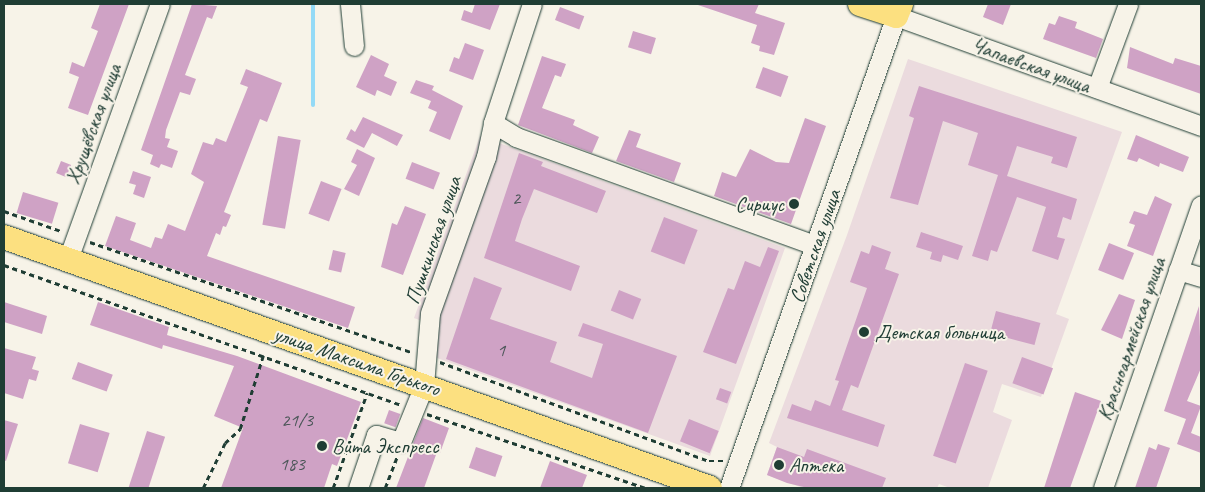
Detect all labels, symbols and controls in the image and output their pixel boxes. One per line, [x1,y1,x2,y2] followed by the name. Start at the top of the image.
[967,32,1095,98] street label: Чапаевская улица
[59,60,127,188] street label: Хрущёвская улица
[399,172,467,308] street label: Пушкинская улица
[783,185,847,307] street label: Советская улица
[512,188,520,210] house number: 2
[735,191,784,217] place label: Сириус
[788,198,800,210] marker: Сириус
[1091,254,1171,424] street label: Красноармейская улица
[875,319,1004,345] place label: Детская больница
[272,321,442,401] street label: улица Максима Горького
[857,325,871,339] marker: Детская больница
[497,340,505,362] house number: 1
[281,410,313,432] house number: 21/3
[332,433,438,459] place label: Вита Экспресс
[316,440,328,452] marker: Вита Экспресс
[789,452,843,478] place label: Аптека
[279,454,305,476] house number: 183
[773,459,785,471] marker: Аптека

